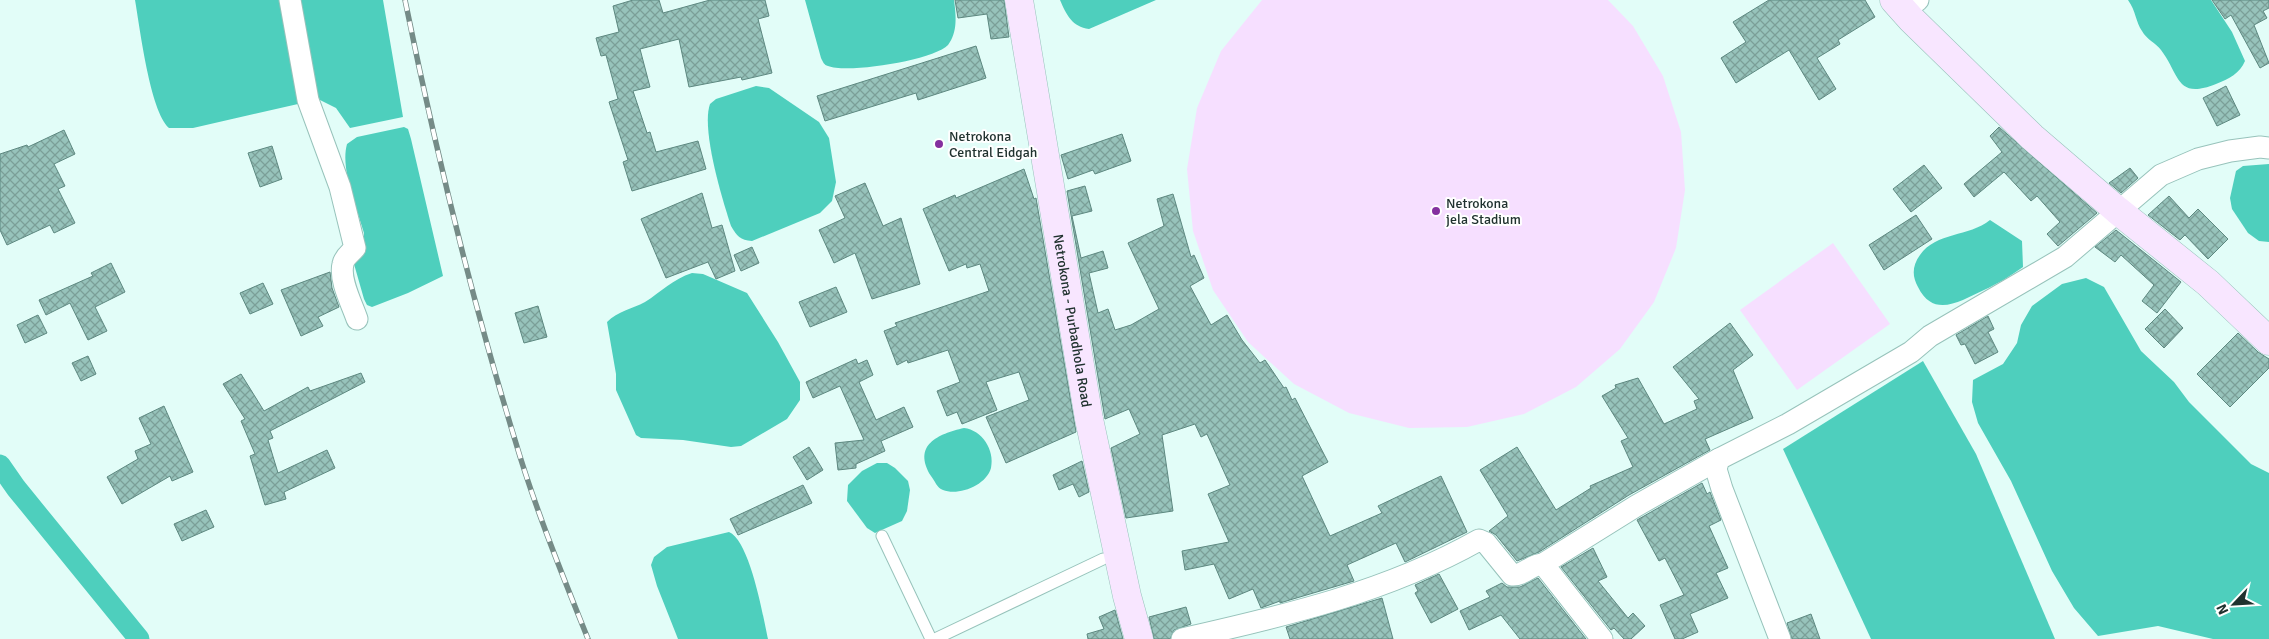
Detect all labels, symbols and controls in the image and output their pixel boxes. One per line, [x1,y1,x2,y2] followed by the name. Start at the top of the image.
[949,128,1037,161] place label: Netrokona Central Eidgah
[933,138,945,150] marker: Netrokona Central Eidgah
[1446,195,1521,228] place label: Netrokona jela Stadium
[1430,205,1442,217] marker: Netrokona jela Stadium
[1050,233,1095,408] street label: Netrokona - Purbadhola Road
[2209,579,2259,629] north arrow
[2213,601,2232,617] text: N

